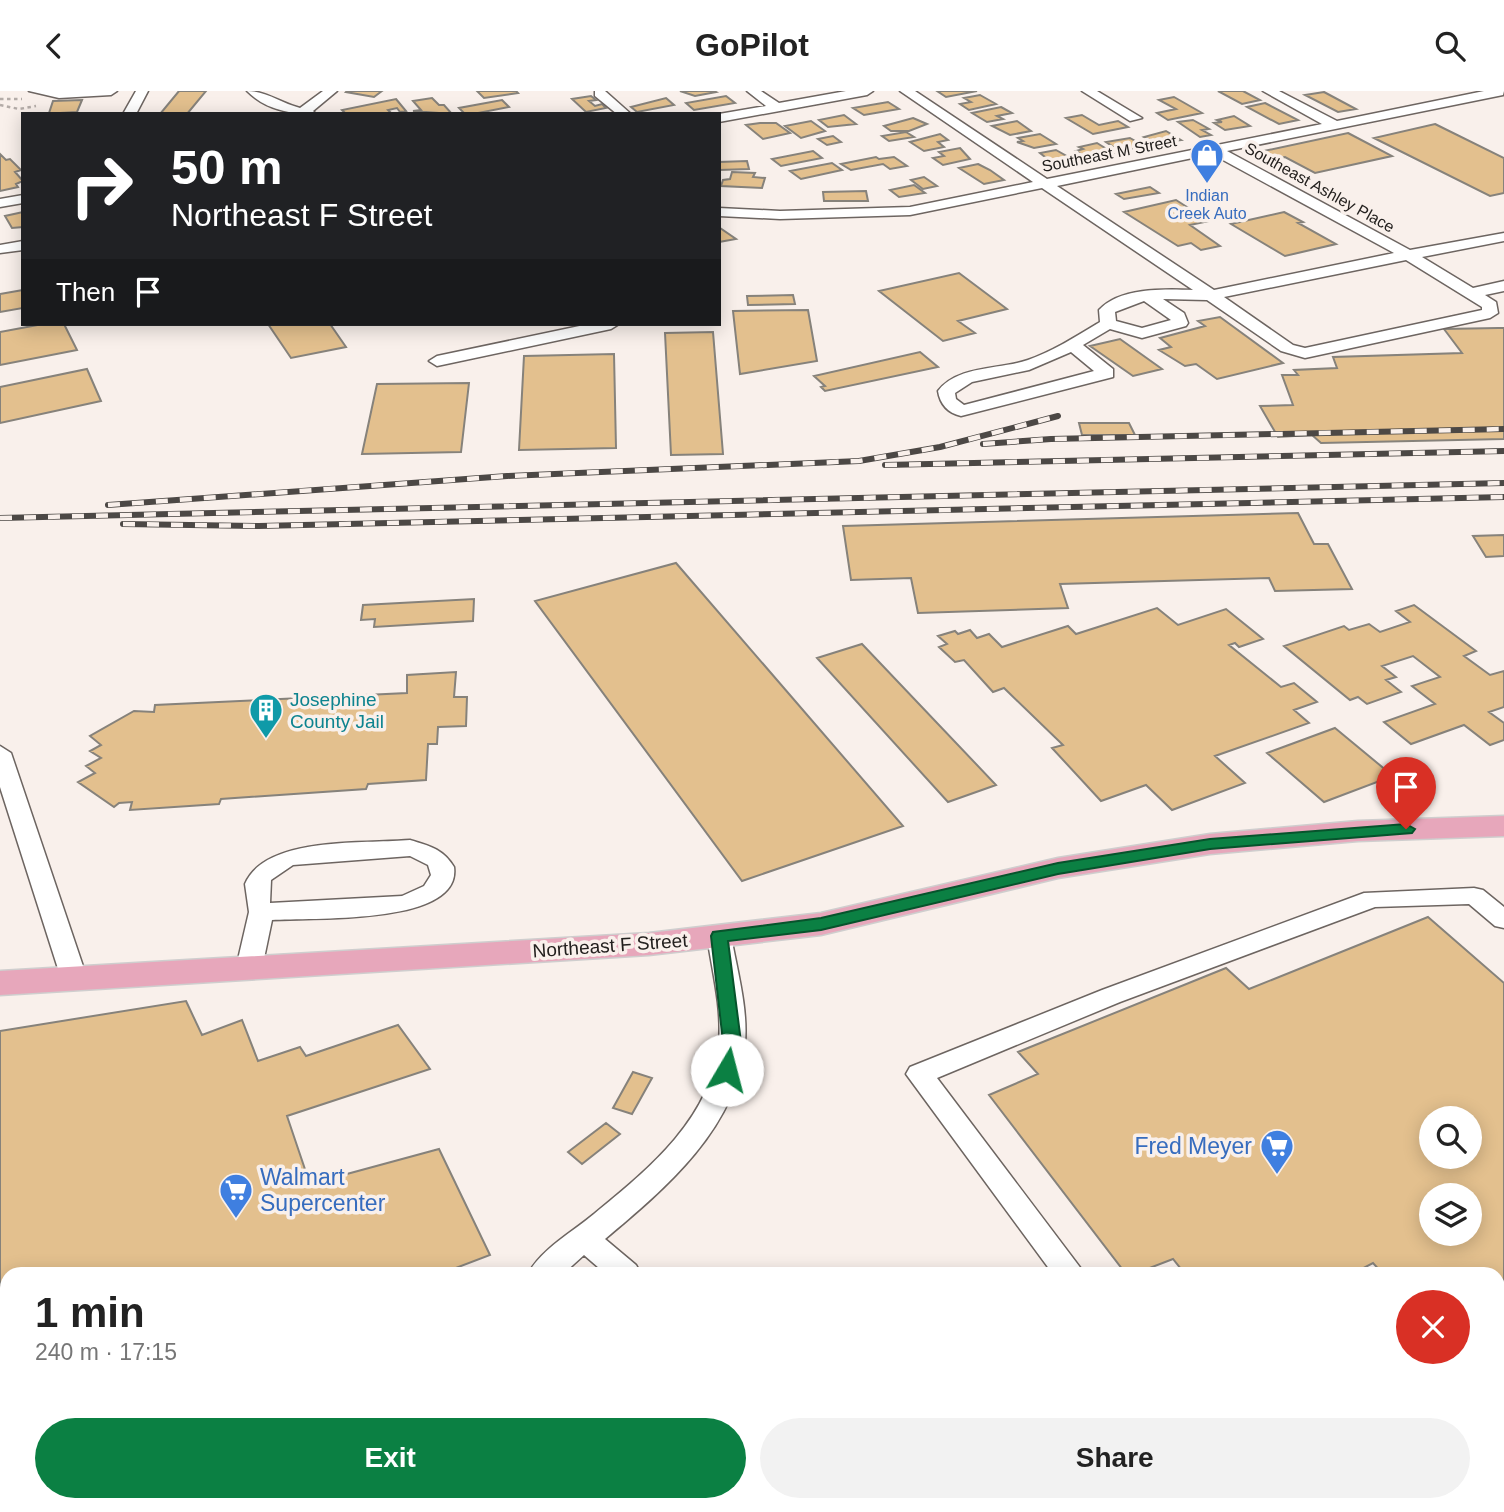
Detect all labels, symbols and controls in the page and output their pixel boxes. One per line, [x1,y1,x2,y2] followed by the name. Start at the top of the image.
[35,27,73,65] icon: back
[695,27,809,63] text: GoPilot
[1431,27,1469,65] icon: search
[1040,132,1178,175] street label: Southeast M Street
[1188,136,1226,185] shop icon: Indian Creek Auto
[1242,139,1397,236] street label: Southeast Ashley Place
[56,140,147,231] icon: right
[171,140,283,194] text: 50 m
[1167,187,1247,222] place label: Indian Creek Auto
[171,197,432,233] text: Northeast F Street
[129,273,167,311] icon: arrive
[56,277,115,307] text: Then
[290,689,384,732] place label: Josephine County Jail
[247,691,285,740] building icon: Josephine County Jail
[1376,757,1436,829] pin
[1387,768,1425,806] icon: arrive
[532,930,689,961] street label: Northeast F Street
[690,1033,764,1107] position arrow
[1419,1106,1482,1246] map controls
[1419,1106,1482,1169] button: search
[1258,1127,1296,1176] supermarket icon: Fred Meyer
[1134,1133,1252,1159] place label: Fred Meyer
[260,1164,386,1216] place label: Walmart Supercenter
[217,1171,255,1220] supermarket icon: Walmart Supercenter
[1419,1183,1482,1246] button: layers
[35,1289,145,1336] text: 1 min
[1396,1290,1470,1364] button: close
[35,1339,177,1365] text: 240 m · 17:15
[35,1418,746,1498] button: Exit
[760,1418,1470,1498] button: Share

